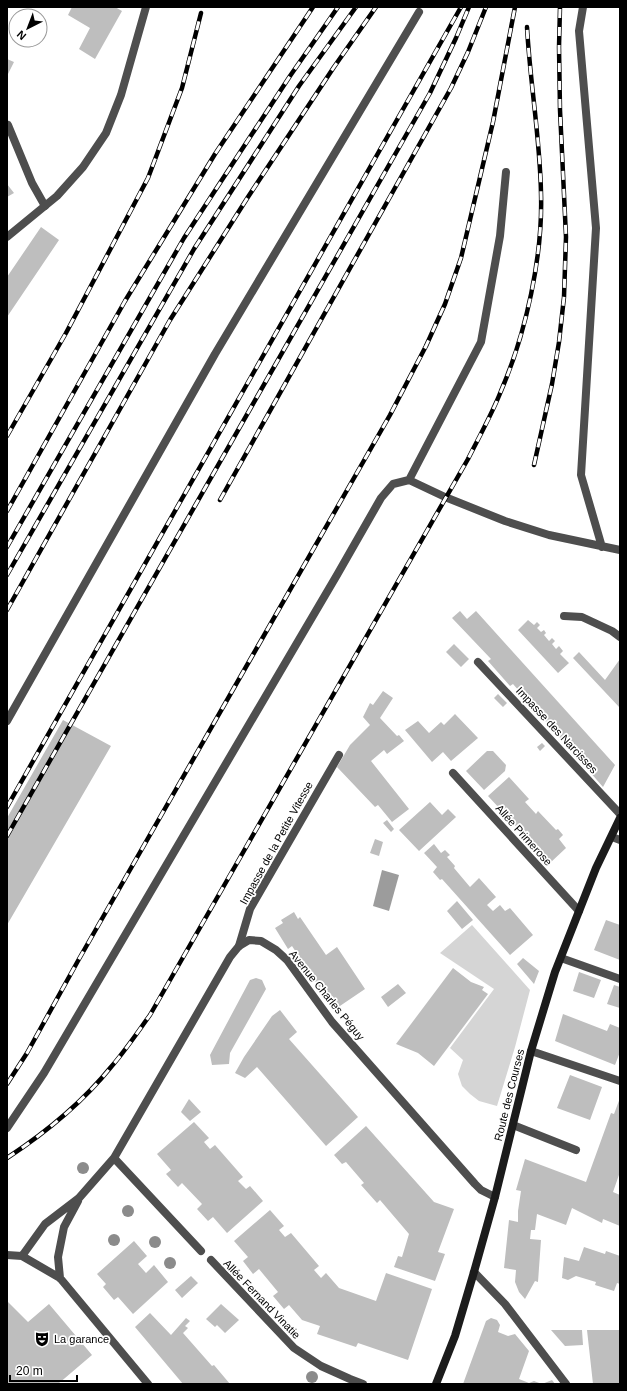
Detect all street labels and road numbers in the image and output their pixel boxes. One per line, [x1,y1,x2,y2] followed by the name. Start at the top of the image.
[514,684,600,776] street label: Impasse des Narcisses
[237,779,315,907] street label: Impasse de la Petite Vitesse
[494,802,554,868] street label: Allée Primerose
[287,948,367,1043] street label: Avenue Charles Péguy
[492,1047,526,1142] street label: Route des Courses
[221,1257,303,1341] street label: Allée Fernand Vinatie

